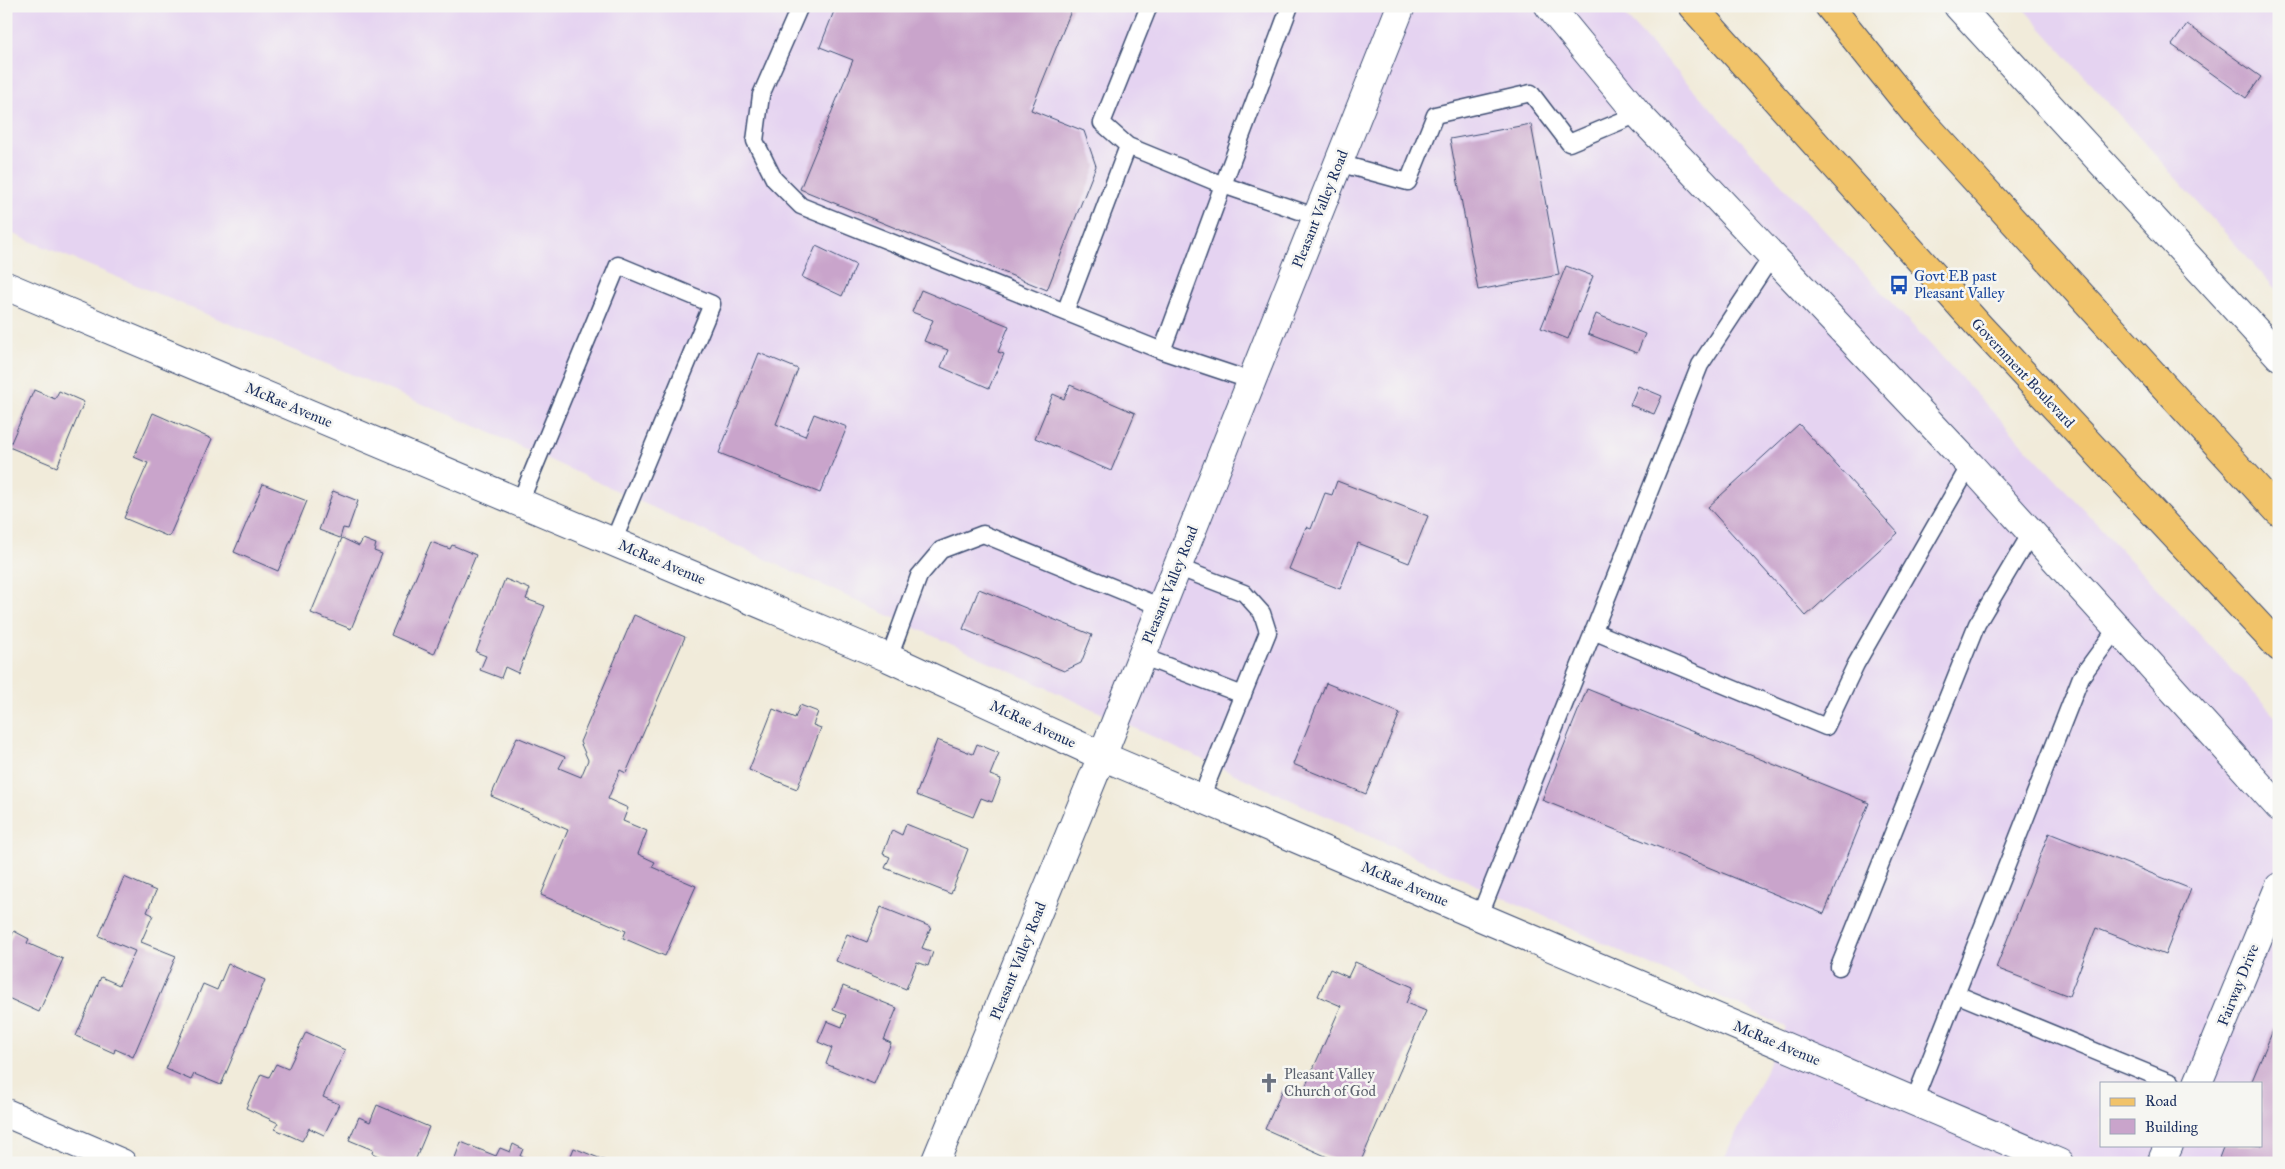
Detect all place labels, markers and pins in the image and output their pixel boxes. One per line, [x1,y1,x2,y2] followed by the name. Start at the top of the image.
[1914,267,2005,302] place label: Govt EB past Pleasant Valley
[1888,274,1910,296] bus stop icon: Govt EB past Pleasant Valley
[1284,1065,1376,1100] place label: Pleasant Valley Church of God
[1258,1072,1280,1094] church icon: Pleasant Valley Church of God

